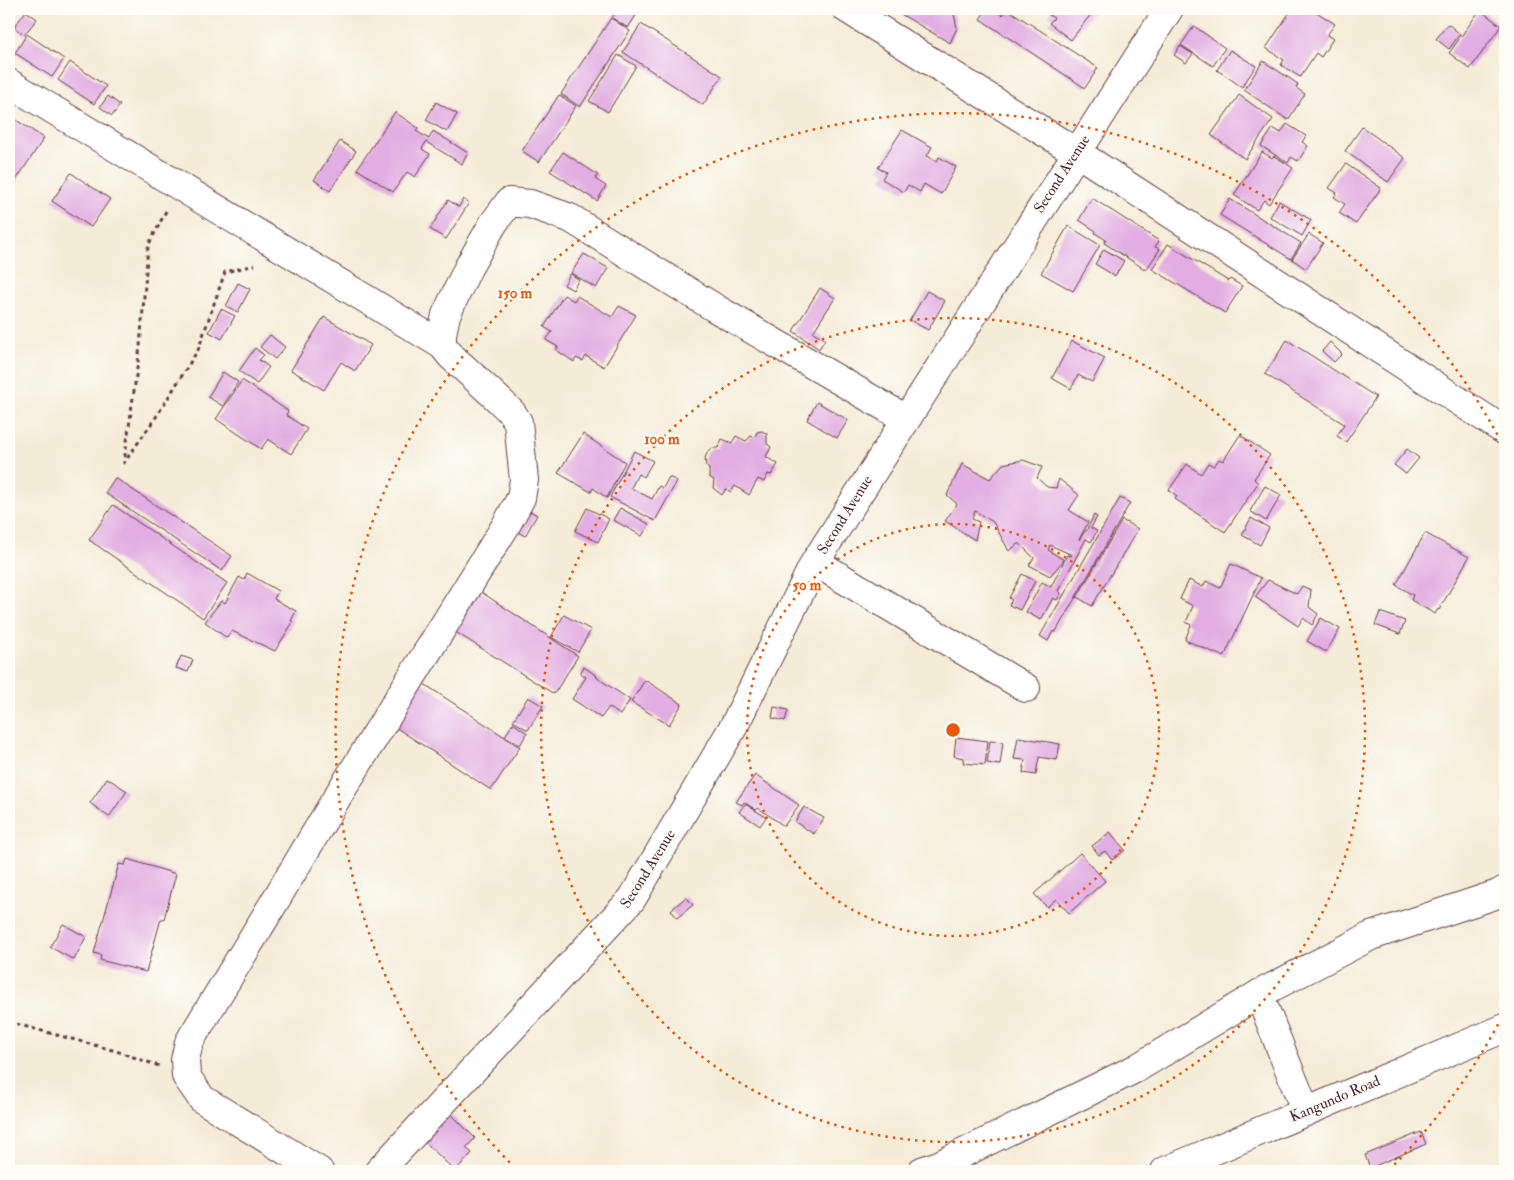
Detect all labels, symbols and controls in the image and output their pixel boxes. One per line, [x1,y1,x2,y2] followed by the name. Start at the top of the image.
[1030,131,1094,217] street label: Second Avenue
[498,284,532,303] text: 150 m
[644,430,680,449] text: 100 m
[813,472,877,558] street label: Second Avenue
[793,576,822,595] text: 50 m
[944,721,962,739] centre of rings
[616,826,680,912] street label: Second Avenue
[1287,1071,1384,1127] street label: Kangundo Road

